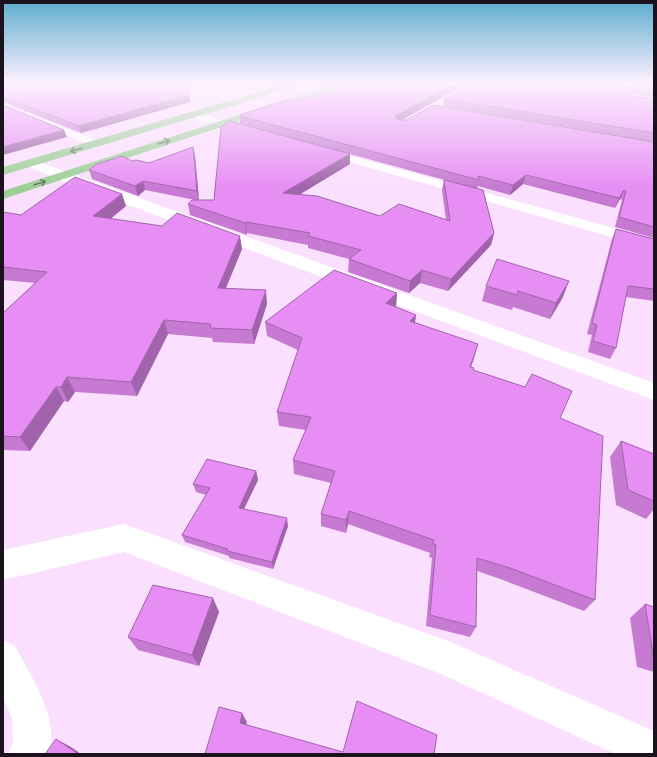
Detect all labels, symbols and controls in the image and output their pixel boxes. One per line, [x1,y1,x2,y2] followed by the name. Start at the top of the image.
[157,138,170,145] one-way arrow
[70,147,83,154] one-way arrow
[33,179,46,186] one-way arrow

